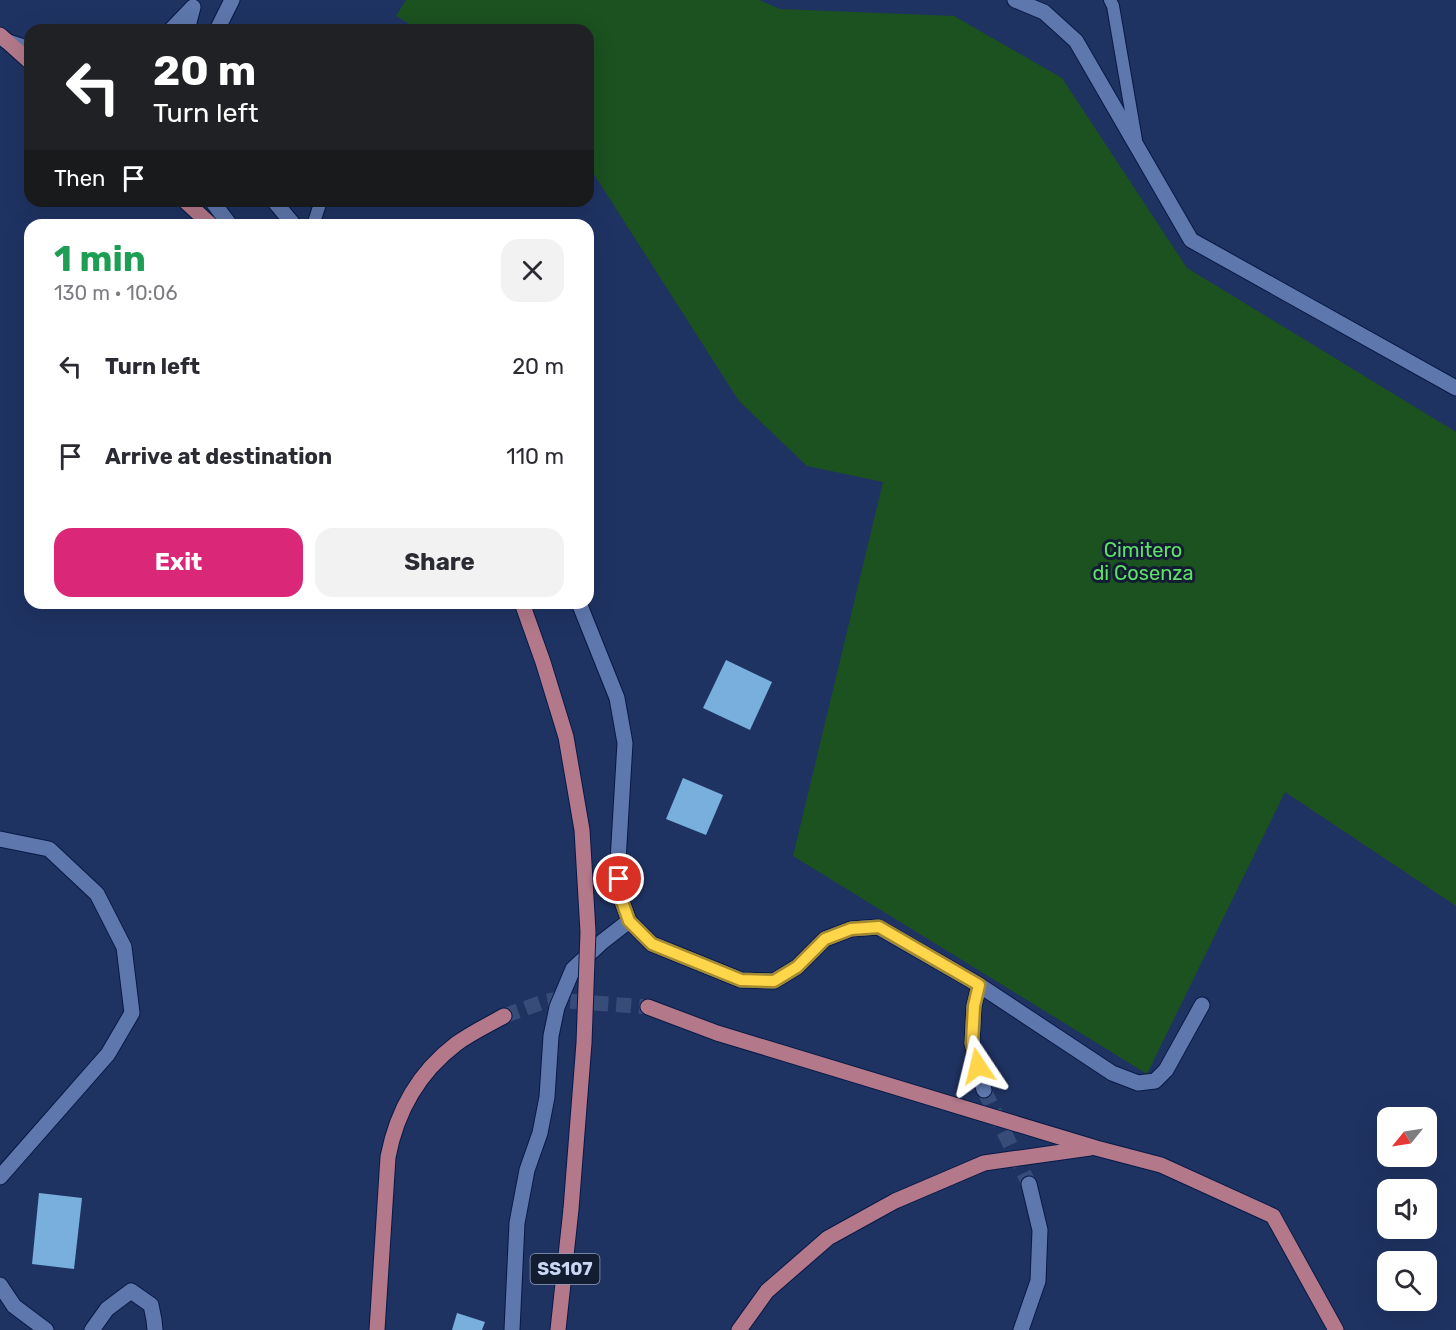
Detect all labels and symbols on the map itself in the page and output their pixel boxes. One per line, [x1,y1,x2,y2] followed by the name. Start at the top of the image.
[1092,538,1194,585] park label: Cimitero di Cosenza
[593,853,644,904] pin
[946,1034,1010,1098] position arrow
[1377,1107,1437,1167] north arrow
[530,1254,600,1284] road number: SS107

